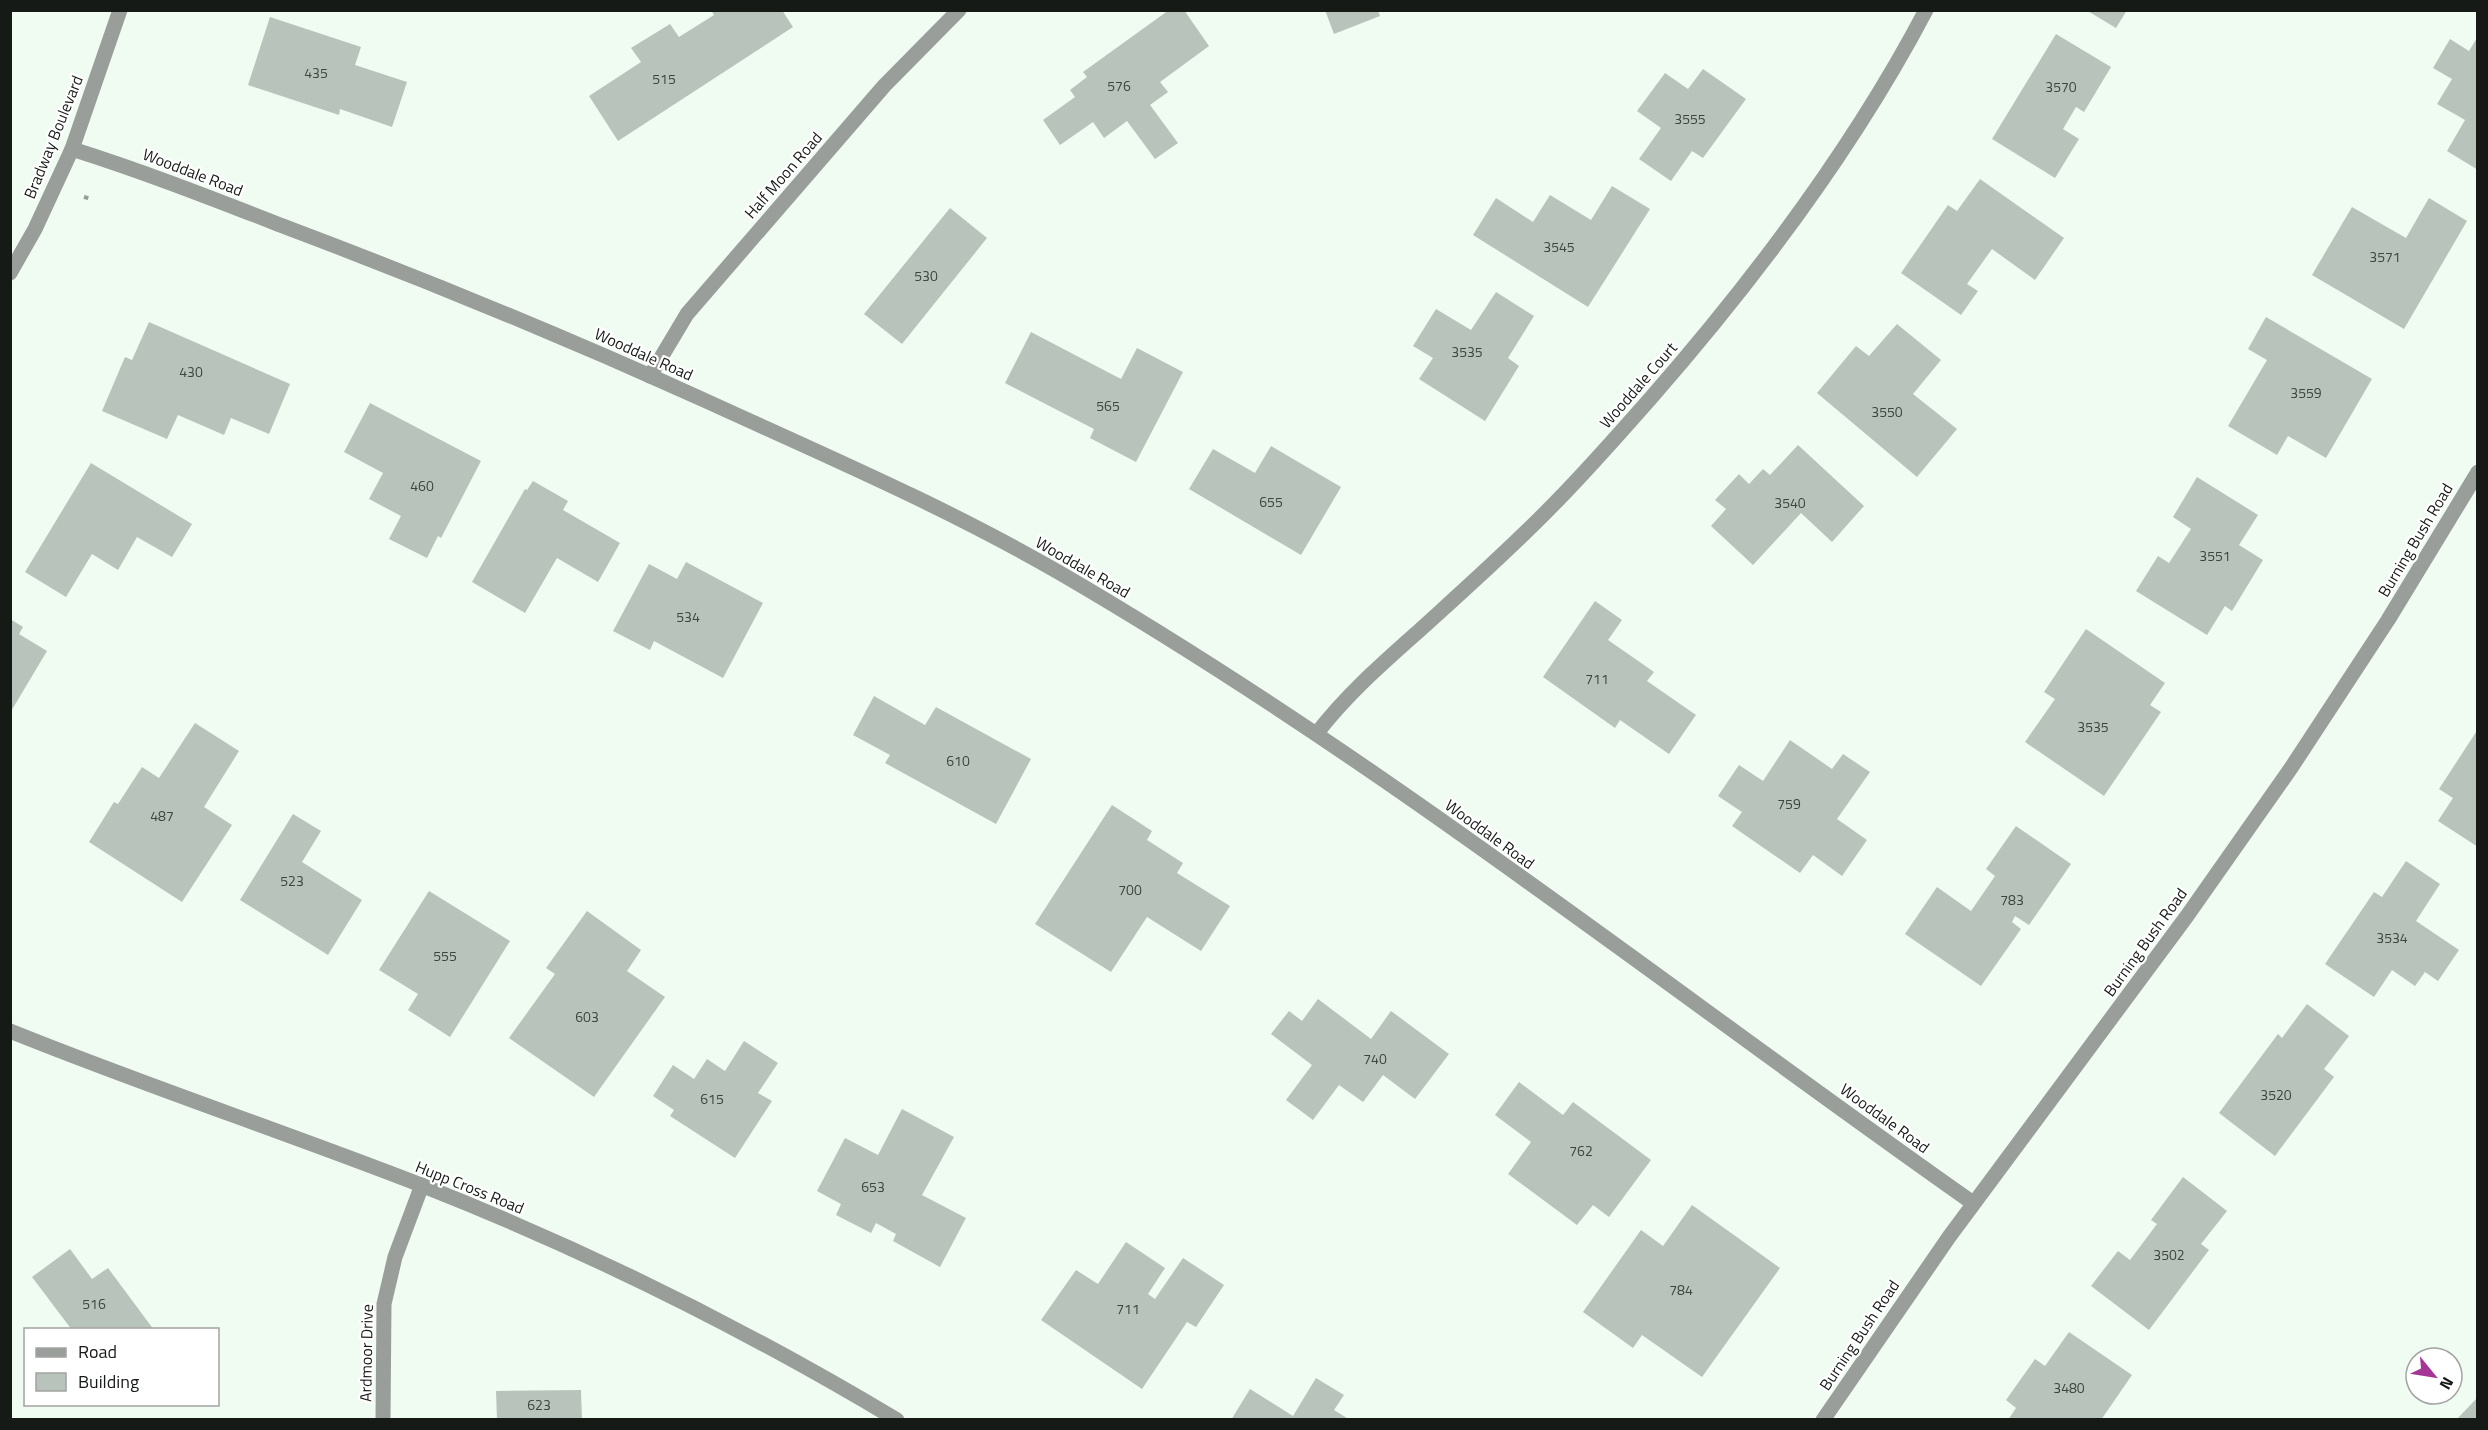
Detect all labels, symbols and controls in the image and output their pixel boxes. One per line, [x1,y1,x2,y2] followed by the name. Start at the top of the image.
[304,62,328,83] house number: 435
[652,68,676,89] house number: 515
[17,72,89,202] street label: Bradway Boulevard
[1107,75,1131,96] house number: 576
[2045,76,2077,97] house number: 3570
[1674,108,1706,129] house number: 3555
[738,126,828,224] street label: Half Moon Road
[139,142,247,202] street label: Wooddale Road
[1543,236,1575,257] house number: 3545
[2369,246,2401,267] house number: 3571
[914,265,938,286] house number: 530
[591,322,697,386] street label: Wooddale Road
[1594,336,1683,433] street label: Wooddale Court
[1451,341,1483,362] house number: 3535
[179,361,203,382] house number: 430
[2290,382,2322,403] house number: 3559
[1096,395,1120,416] house number: 565
[1871,401,1903,422] house number: 3550
[410,475,434,496] house number: 460
[2372,479,2458,601] street label: Burning Bush Road
[1259,491,1283,512] house number: 655
[1774,492,1806,513] house number: 3540
[1031,530,1135,604] street label: Wooddale Road
[2199,545,2231,566] house number: 3551
[676,606,700,627] house number: 534
[1585,668,1609,689] house number: 711
[2077,716,2109,737] house number: 3535
[946,750,970,771] house number: 610
[1440,793,1540,875] street label: Wooddale Road
[1777,793,1801,814] house number: 759
[150,805,174,826] house number: 487
[280,870,304,891] house number: 523
[1118,879,1142,900] house number: 700
[2097,883,2193,1001] street label: Burning Bush Road
[2000,889,2024,910] house number: 783
[2376,927,2408,948] house number: 3534
[433,945,457,966] house number: 555
[575,1006,599,1027] house number: 603
[1363,1048,1387,1069] house number: 740
[1835,1077,1935,1159] street label: Wooddale Road
[2260,1084,2292,1105] house number: 3520
[700,1088,724,1109] house number: 615
[1569,1140,1593,1161] house number: 762
[412,1154,528,1220] street label: Hupp Cross Road
[861,1176,885,1197] house number: 653
[2153,1244,2185,1265] house number: 3502
[1813,1275,1905,1395] street label: Burning Bush Road
[1669,1279,1693,1300] house number: 784
[82,1293,106,1314] house number: 516
[1116,1298,1140,1319] house number: 711
[353,1304,379,1402] street label: Ardmoor Drive
[24,1328,219,1406] legend
[78,1338,117,1365] text: Road
[2404,1346,2464,1406] north arrow
[78,1368,139,1395] text: Building
[2434,1373,2460,1394] text: N
[2053,1377,2085,1398] house number: 3480
[527,1394,551,1415] house number: 623

